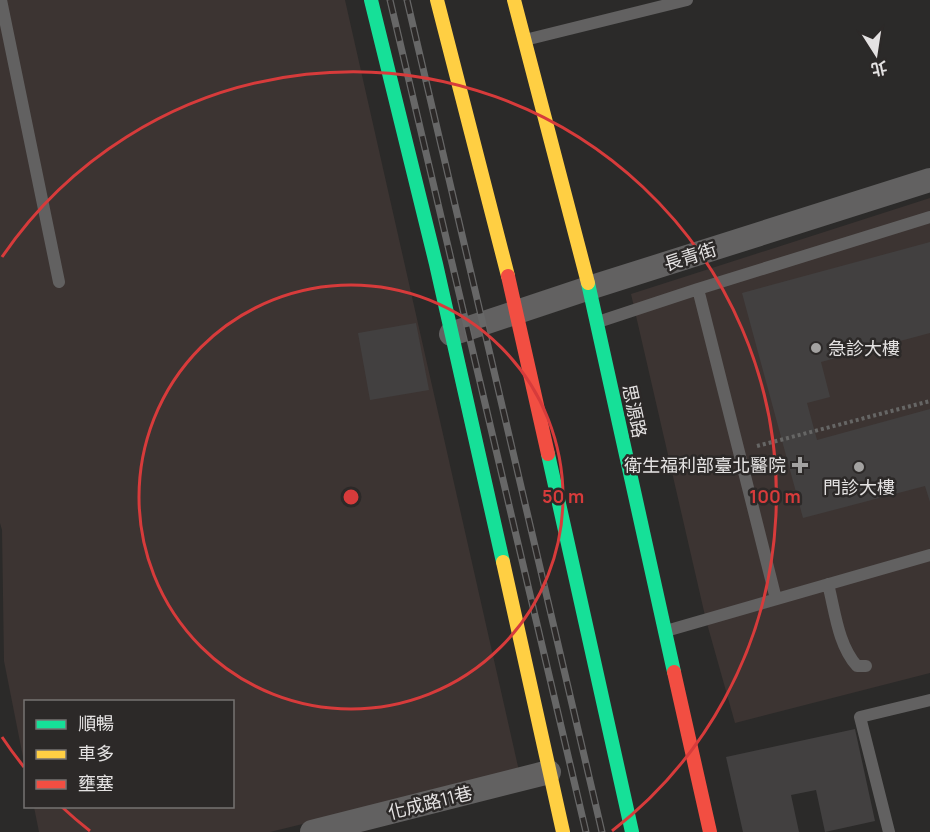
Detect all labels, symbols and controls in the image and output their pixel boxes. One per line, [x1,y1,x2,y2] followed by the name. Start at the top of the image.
[846,24,906,84] north arrow
[869,56,889,81] text: 北
[661,236,719,276] street label: 長青街
[828,336,900,360] place label: 急診大樓
[809,341,823,355] marker: 急診大樓
[618,382,652,440] street label: 思源路
[624,453,786,477] place label: 衛生福利部臺北醫院
[791,456,809,474] marker: 衛生福利部臺北醫院
[852,460,866,474] marker: 門診大樓
[823,475,895,499] place label: 門診大樓
[542,484,584,508] text: 50 m
[749,484,801,508] text: 100 m
[341,487,361,507] centre of rings
[24,700,234,808] legend
[78,711,114,735] text: 順暢
[78,741,114,765] text: 車多
[78,771,114,795] text: 壅塞
[385,780,475,824] street label: 化成路11巷

